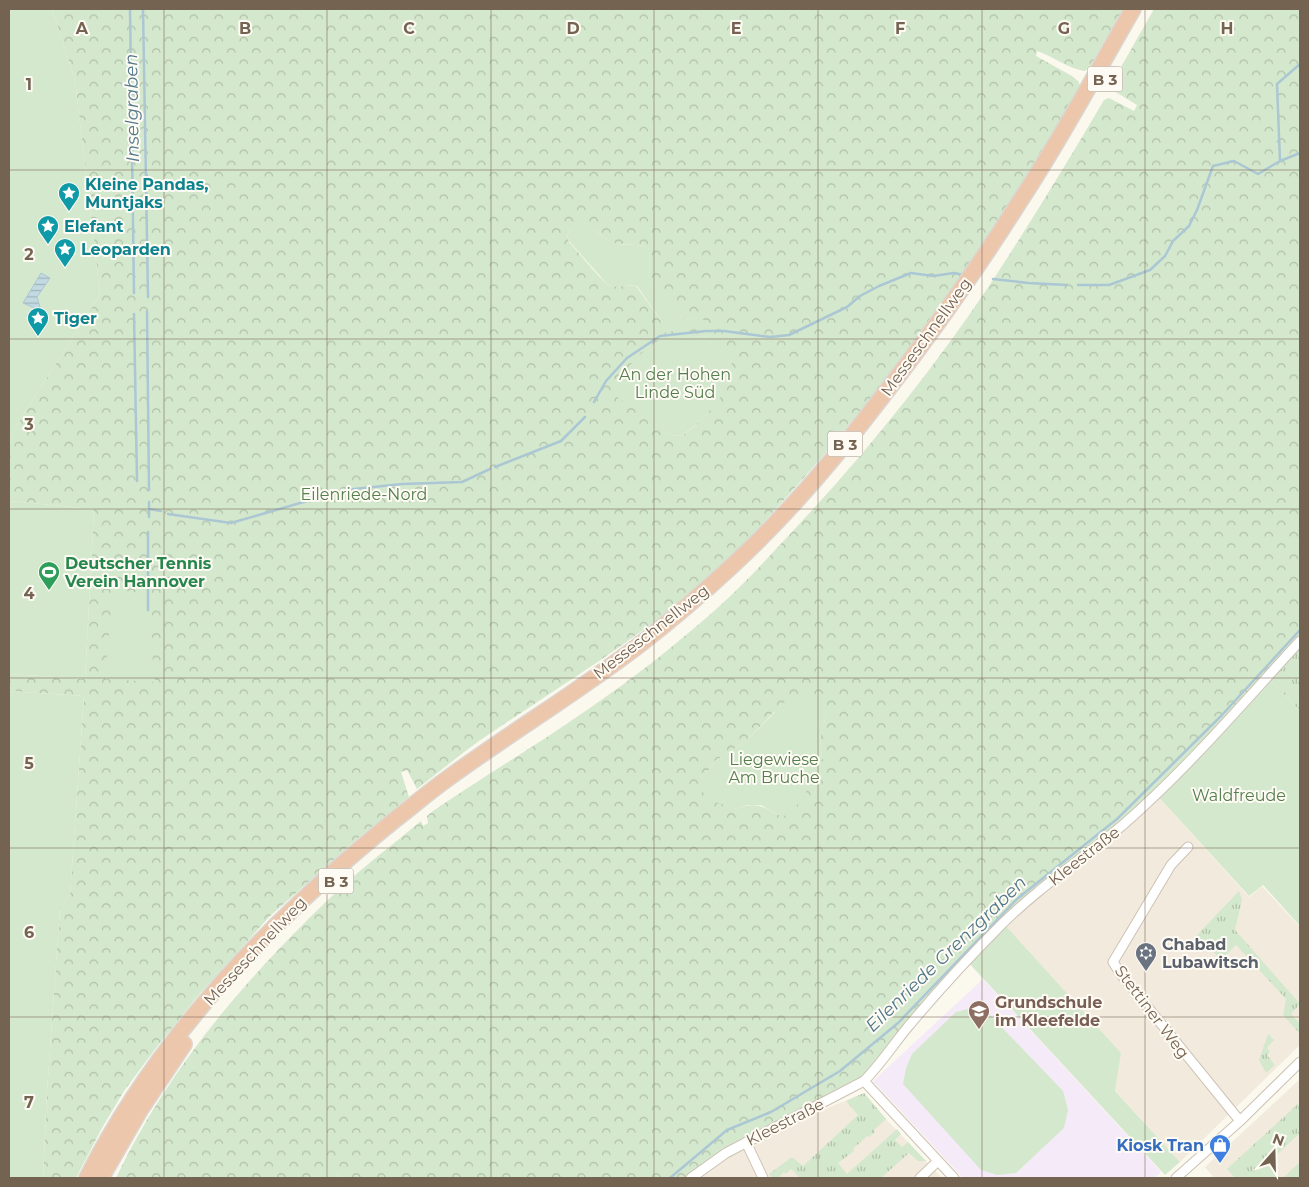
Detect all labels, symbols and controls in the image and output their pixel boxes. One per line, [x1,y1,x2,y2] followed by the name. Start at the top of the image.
[75,19,89,38] text: A
[239,19,251,38] text: B
[403,19,415,38] text: C
[566,19,580,38] text: D
[731,19,741,38] text: E
[895,19,905,38] text: F
[1058,19,1070,38] text: G
[1221,19,1233,38] text: H
[120,53,144,163] water label: Inselgraben
[1088,66,1122,92] road number: B 3
[26,75,32,94] text: 1
[85,175,208,212] place label: Kleine Pandas, Muntjaks
[57,181,81,212] place icon: Kleine Pandas, Muntjaks
[36,214,60,245] place icon: Elefant
[64,217,124,236] place label: Elefant
[53,237,77,268] place icon: Leoparden
[81,240,171,259] place label: Leoparden
[24,245,34,264] text: 2
[877,274,975,400] street label: Messeschnellweg
[26,306,50,337] place icon: Tiger
[54,309,97,328] place label: Tiger
[619,365,731,402] park label: An der Hohen Linde Süd
[23,415,34,434] text: 3
[828,432,862,456] road number: B 3
[301,485,427,504] park label: Eilenriede-Nord
[64,554,212,591] place label: Deutscher Tennis Verein Hannover
[37,560,61,591] sports icon: Deutscher Tennis Verein Hannover
[589,581,713,683] street label: Messeschnellweg
[23,584,35,603] text: 4
[728,750,820,787] park label: Liegewiese Am Bruche
[24,754,34,773] text: 5
[1192,786,1286,805] park label: Waldfreude
[1045,822,1123,890] street label: Kleestraße
[318,868,354,894] road number: B 3
[861,871,1031,1037] water label: Eilenriede Grenzgraben
[200,893,310,1009] street label: Messeschnellweg
[24,923,34,942] text: 6
[1162,935,1259,972] place label: Chabad Lubawitsch
[1134,941,1158,972] synagogue icon: Chabad Lubawitsch
[1111,962,1193,1062] street label: Stettiner Weg
[995,993,1102,1030] place label: Grundschule im Kleefelde
[967,999,991,1030] school or university icon: Grundschule im Kleefelde
[24,1093,34,1112] text: 7
[743,1094,827,1150] street label: Kleestraße
[1249,1127,1299,1177] north arrow
[1270,1129,1287,1150] text: N
[1208,1133,1232,1164] shop icon: Kiosk Tran
[1116,1136,1204,1155] place label: Kiosk Tran

